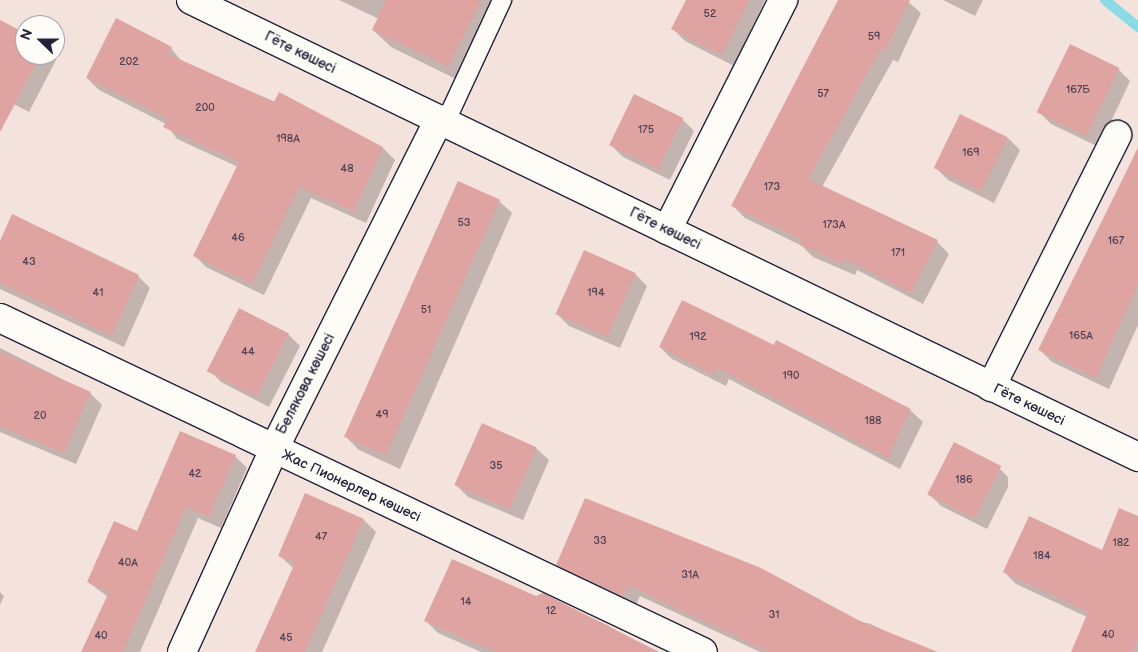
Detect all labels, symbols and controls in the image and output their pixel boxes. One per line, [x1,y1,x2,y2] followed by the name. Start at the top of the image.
[704,7,716,21] house number: 52
[15,15,65,65] north arrow
[17,27,36,43] text: N
[262,28,338,78] street label: Гёте көшесі
[868,30,880,44] house number: 59
[119,55,139,69] house number: 202
[1066,83,1090,97] house number: 167Б
[817,87,829,101] house number: 57
[195,101,215,115] house number: 200
[638,123,654,137] house number: 175
[276,132,300,146] house number: 198А
[962,146,980,160] house number: 169
[340,162,354,176] house number: 48
[764,180,780,194] house number: 173
[627,204,703,254] street label: Гёте көшесі
[457,216,471,230] house number: 53
[822,218,846,232] house number: 173А
[231,231,245,245] house number: 46
[1108,234,1124,248] house number: 167
[891,246,905,260] house number: 171
[22,255,36,269] house number: 43
[93,286,103,300] house number: 41
[587,286,605,300] house number: 194
[421,303,431,317] house number: 51
[1069,329,1093,343] house number: 165А
[689,330,707,344] house number: 192
[273,331,339,437] street label: Белякова көшесі
[241,345,255,359] house number: 44
[782,369,800,383] house number: 190
[991,380,1067,430] street label: Гёте көшесі
[375,408,389,422] house number: 49
[34,409,46,423] house number: 20
[864,414,882,428] house number: 188
[279,446,423,526] street label: Жас Пионерлер көшесі
[489,459,503,473] house number: 35
[188,467,202,481] house number: 42
[955,473,973,487] house number: 186
[315,530,327,544] house number: 47
[593,534,607,548] house number: 33
[1112,536,1130,550] house number: 182
[1033,549,1051,563] house number: 184
[118,556,138,570] house number: 40А
[681,568,699,582] house number: 31А
[461,595,471,609] house number: 14
[546,604,556,618] house number: 12
[768,608,780,622] house number: 31
[1101,628,1115,642] house number: 40
[94,629,108,643] house number: 40
[279,631,293,645] house number: 45

